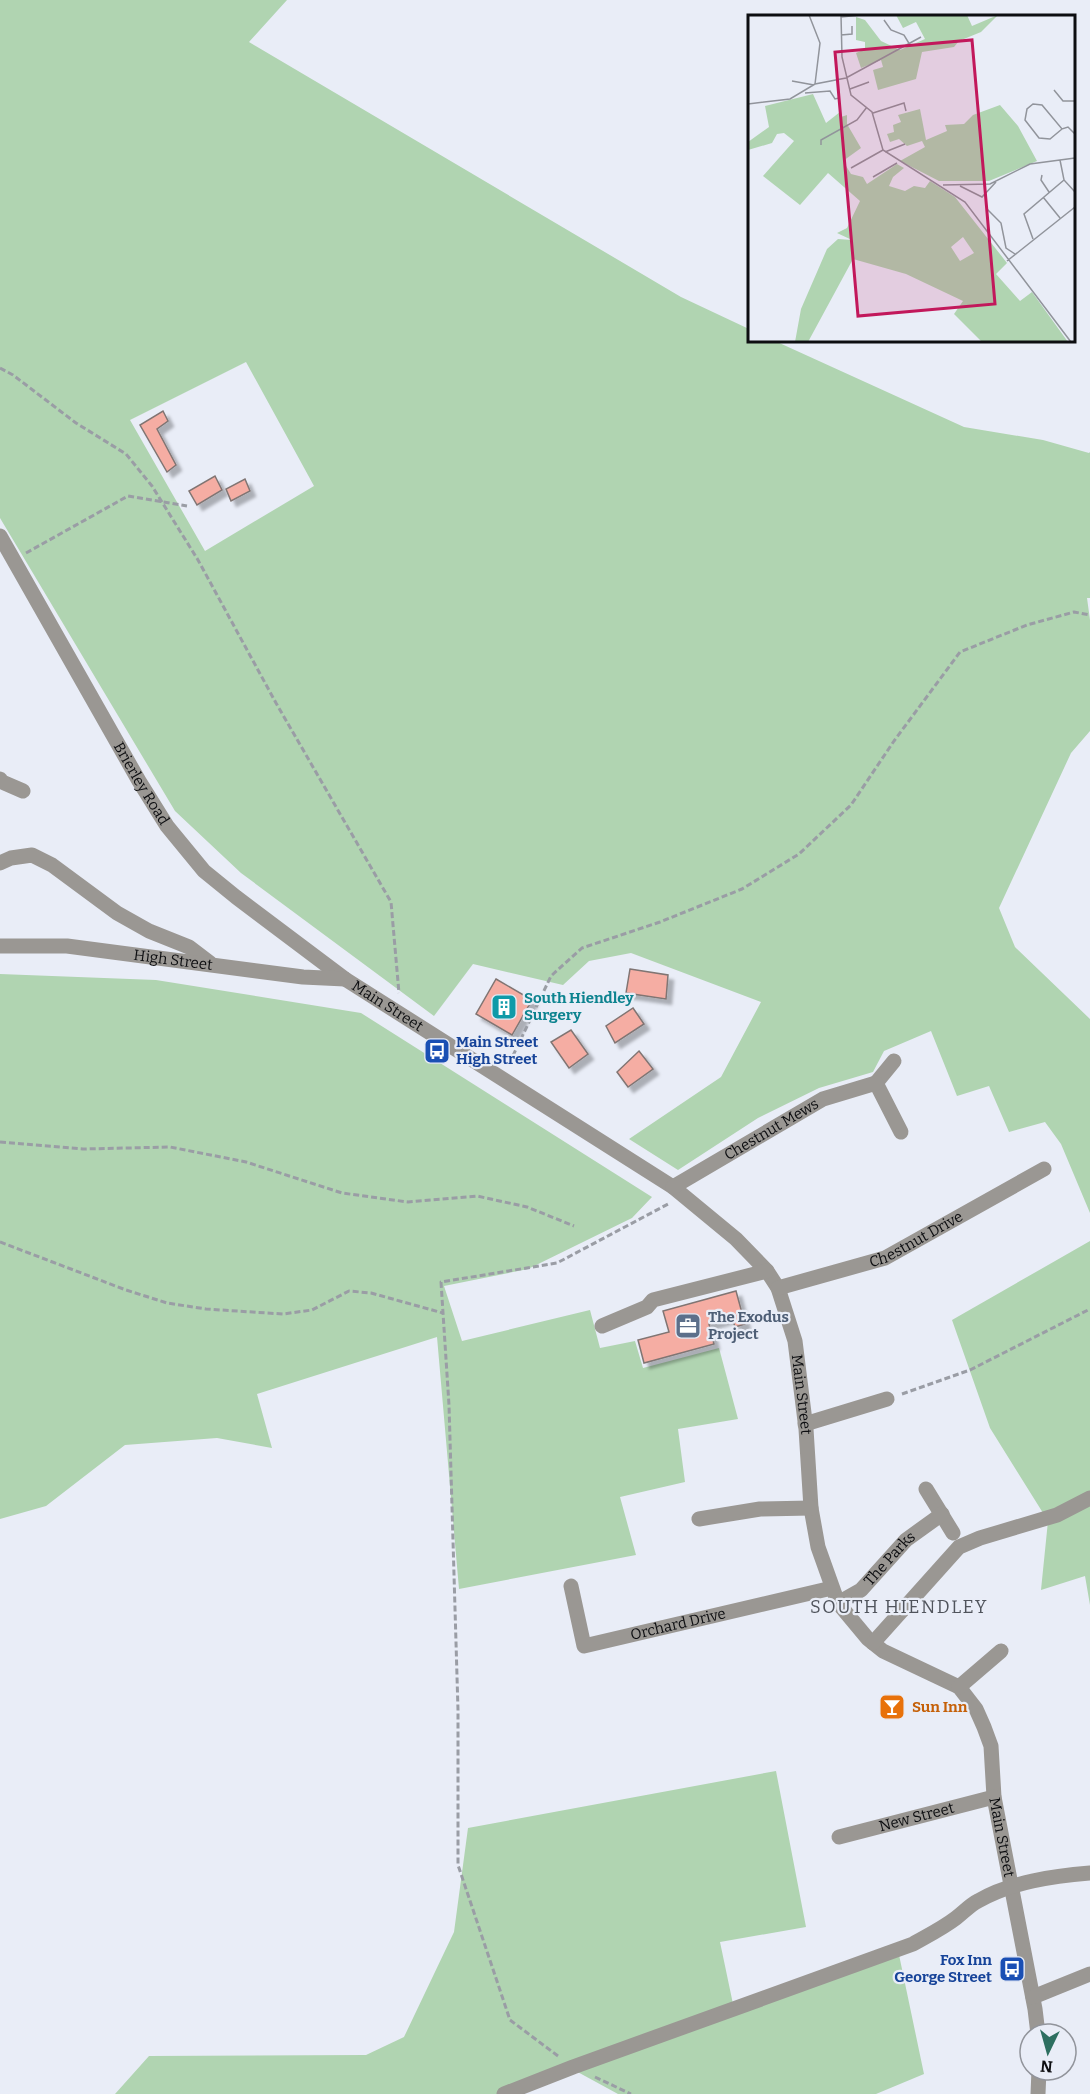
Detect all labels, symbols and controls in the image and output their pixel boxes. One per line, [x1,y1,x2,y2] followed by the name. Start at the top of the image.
[748,15,1075,342] inset map
[110,739,173,828] street label: Brierley Road
[133,946,214,974] street label: High Street
[349,977,427,1036] street label: Main Street
[524,989,634,1024] place label: South Hiendley Surgery
[489,992,519,1022] building icon: South Hiendley Surgery
[456,1033,539,1068] place label: Main Street High Street
[422,1036,452,1066] bus stop icon: Main Street High Street
[721,1095,822,1164] street label: Chestnut Mews
[867,1207,966,1271] street label: Chestnut Drive
[708,1308,789,1343] place label: The Exodus Project
[673,1311,703,1341] office icon: The Exodus Project
[788,1353,815,1436] street label: Main Street
[860,1527,919,1589] street label: The Parks
[810,1596,988,1618] district label: SOUTH HIENDLEY
[629,1604,728,1644] street label: Orchard Drive
[877,1692,907,1722] bar icon: Sun Inn
[912,1698,968,1716] place label: Sun Inn
[985,1796,1018,1879] street label: Main Street
[877,1799,957,1835] street label: New Street
[894,1951,992,1986] place label: Fox Inn George Street
[997,1954,1027,1984] bus stop icon: Fox Inn George Street
[1018,2022,1078,2082] north arrow
[1040,2056,1054,2076] text: N

